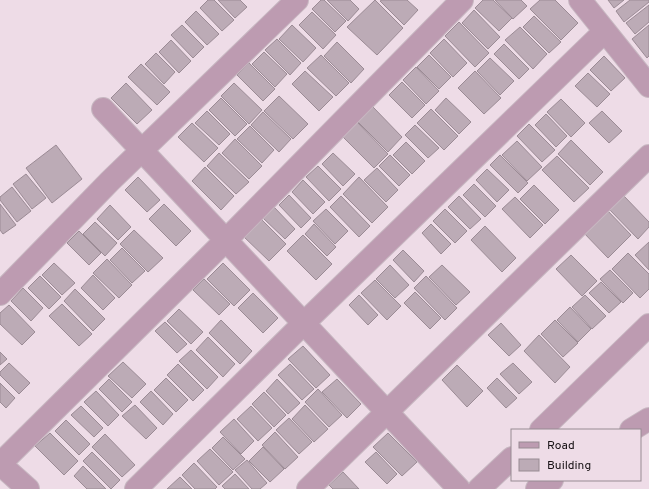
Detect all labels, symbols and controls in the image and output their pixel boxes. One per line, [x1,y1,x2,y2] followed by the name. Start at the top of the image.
[511,429,641,481] legend
[547,438,575,454] text: Road
[547,458,591,474] text: Building

